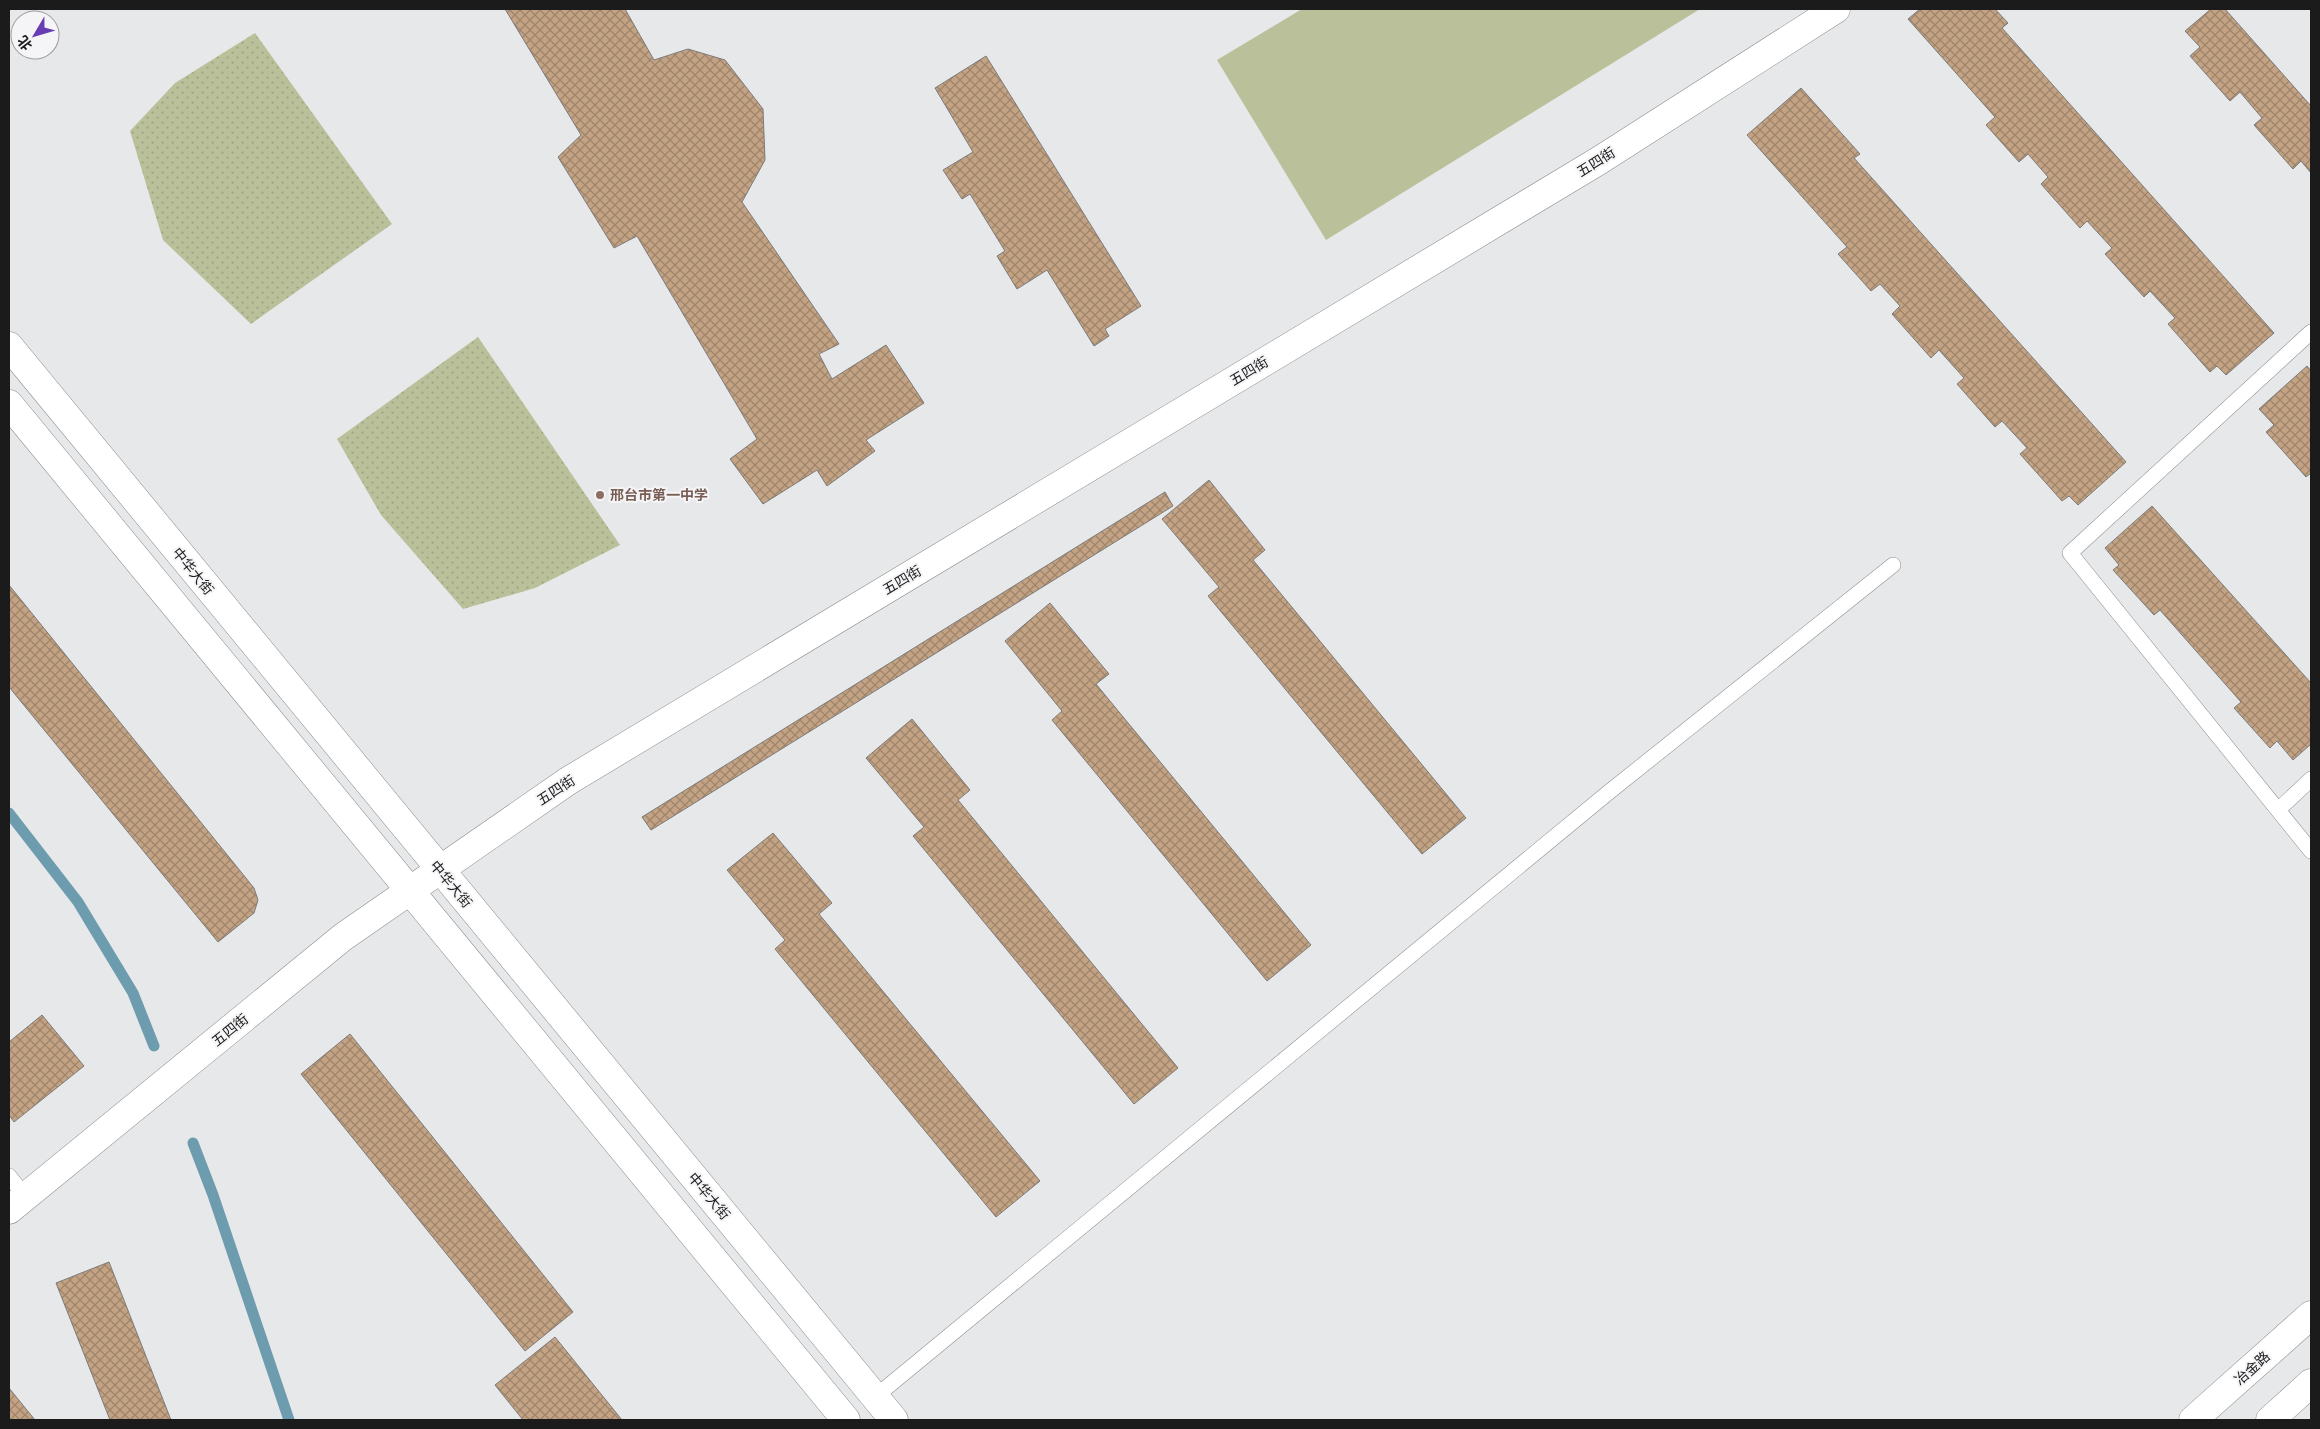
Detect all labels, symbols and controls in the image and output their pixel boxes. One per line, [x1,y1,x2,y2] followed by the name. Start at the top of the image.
[10,10,60,60] north arrow
[14,32,36,53] text: 北
[1574,144,1619,181] street label: 五四街
[1227,353,1272,390] street label: 五四街
[610,487,708,504] place label: 邢台市第一中学
[594,489,606,501] marker: 邢台市第一中学
[168,544,217,598] street label: 中华大街
[880,562,925,599] street label: 五四街
[534,772,579,809] street label: 五四街
[426,857,475,911] street label: 中华大街
[209,1011,252,1050] street label: 五四街
[684,1169,733,1223] street label: 中华大街
[2231,1348,2274,1389] street label: 冶金路

